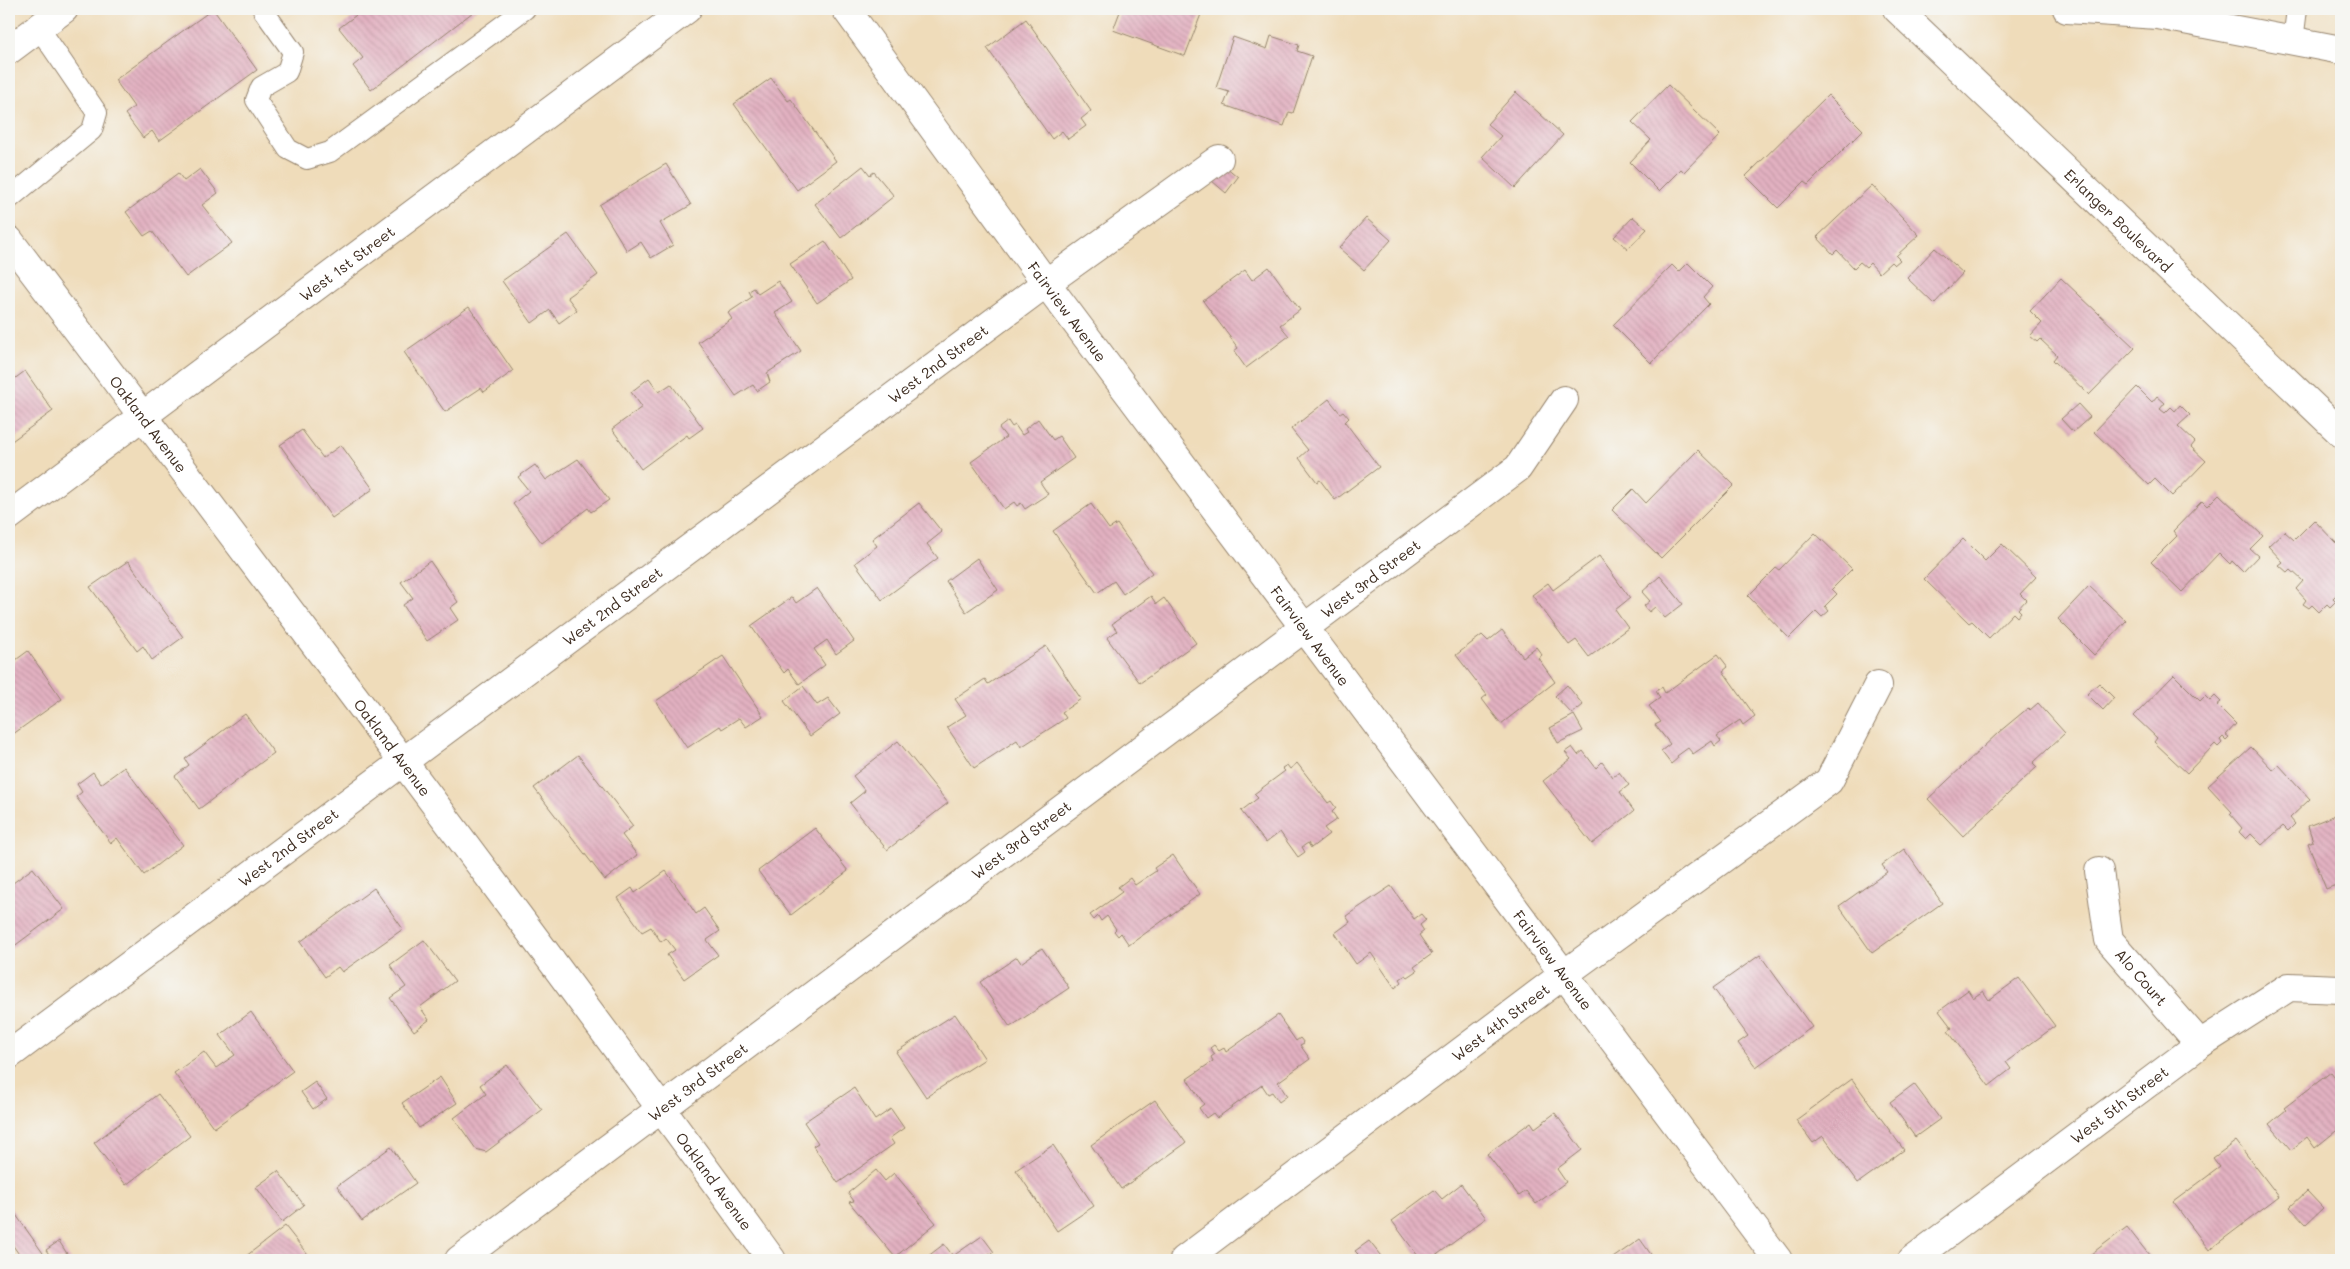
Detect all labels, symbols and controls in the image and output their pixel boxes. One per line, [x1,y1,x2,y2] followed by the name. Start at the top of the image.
[2060,164,2176,277] street label: Erlanger Boulevard
[295,221,399,306] street label: West 1st Street
[1024,257,1111,366] street label: Fairview Avenue
[884,320,992,407] street label: West 2nd Street
[105,371,192,477] street label: Oakland Avenue
[1316,535,1424,622] street label: West 3rd Street
[558,562,666,650] street label: West 2nd Street
[1266,582,1354,690] street label: Fairview Avenue
[349,695,436,800] street label: Oakland Avenue
[967,796,1075,883] street label: West 3rd Street
[234,803,342,891] street label: West 2nd Street
[1509,906,1597,1014] street label: Fairview Avenue
[2111,944,2172,1010] street label: Alo Court
[1447,979,1554,1065] street label: West 4th Street
[644,1038,752,1125] street label: West 3rd Street
[2066,1061,2172,1148] street label: West 5th Street
[672,1128,757,1234] street label: Oakland Avenue

